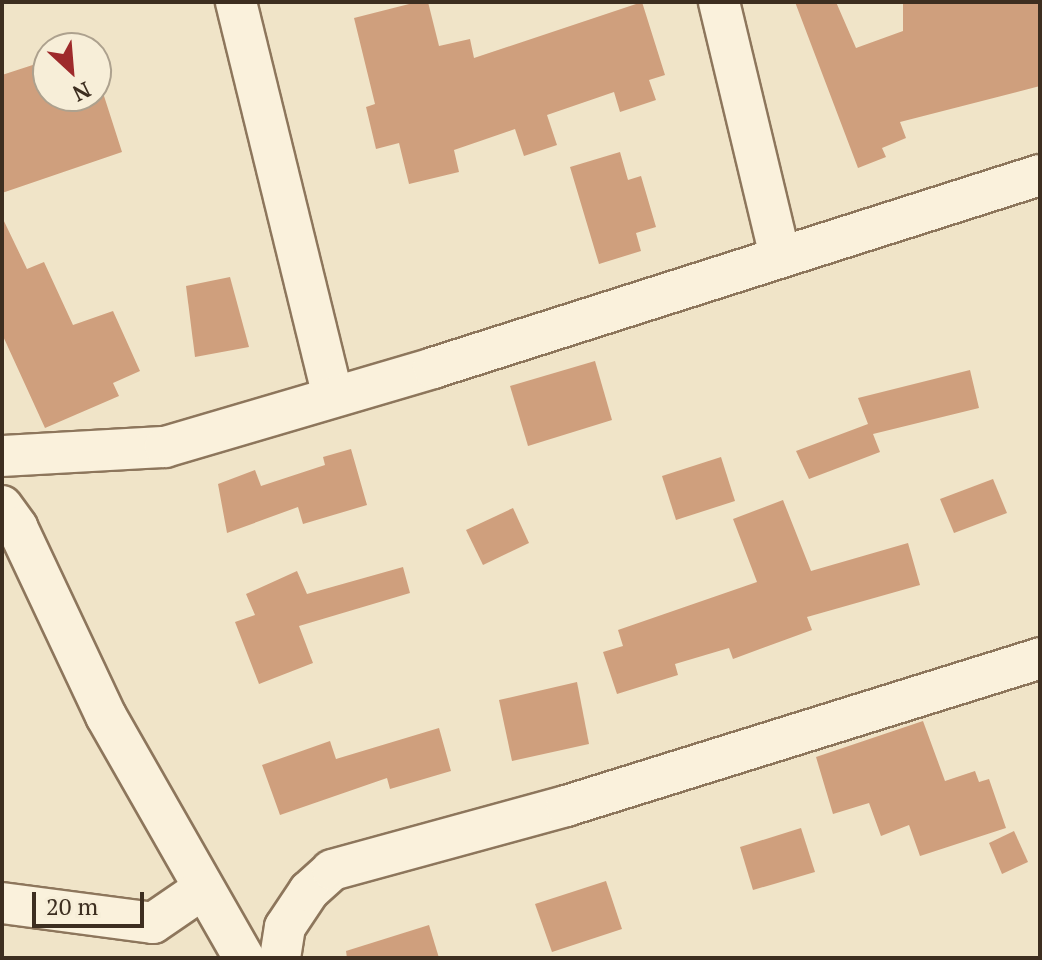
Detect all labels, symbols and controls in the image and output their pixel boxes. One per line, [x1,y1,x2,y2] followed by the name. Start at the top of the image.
[32,32,112,112] north arrow
[68,76,96,109] text: N
[36,876,148,926] scale bar
[46,890,98,922] text: 20 m

